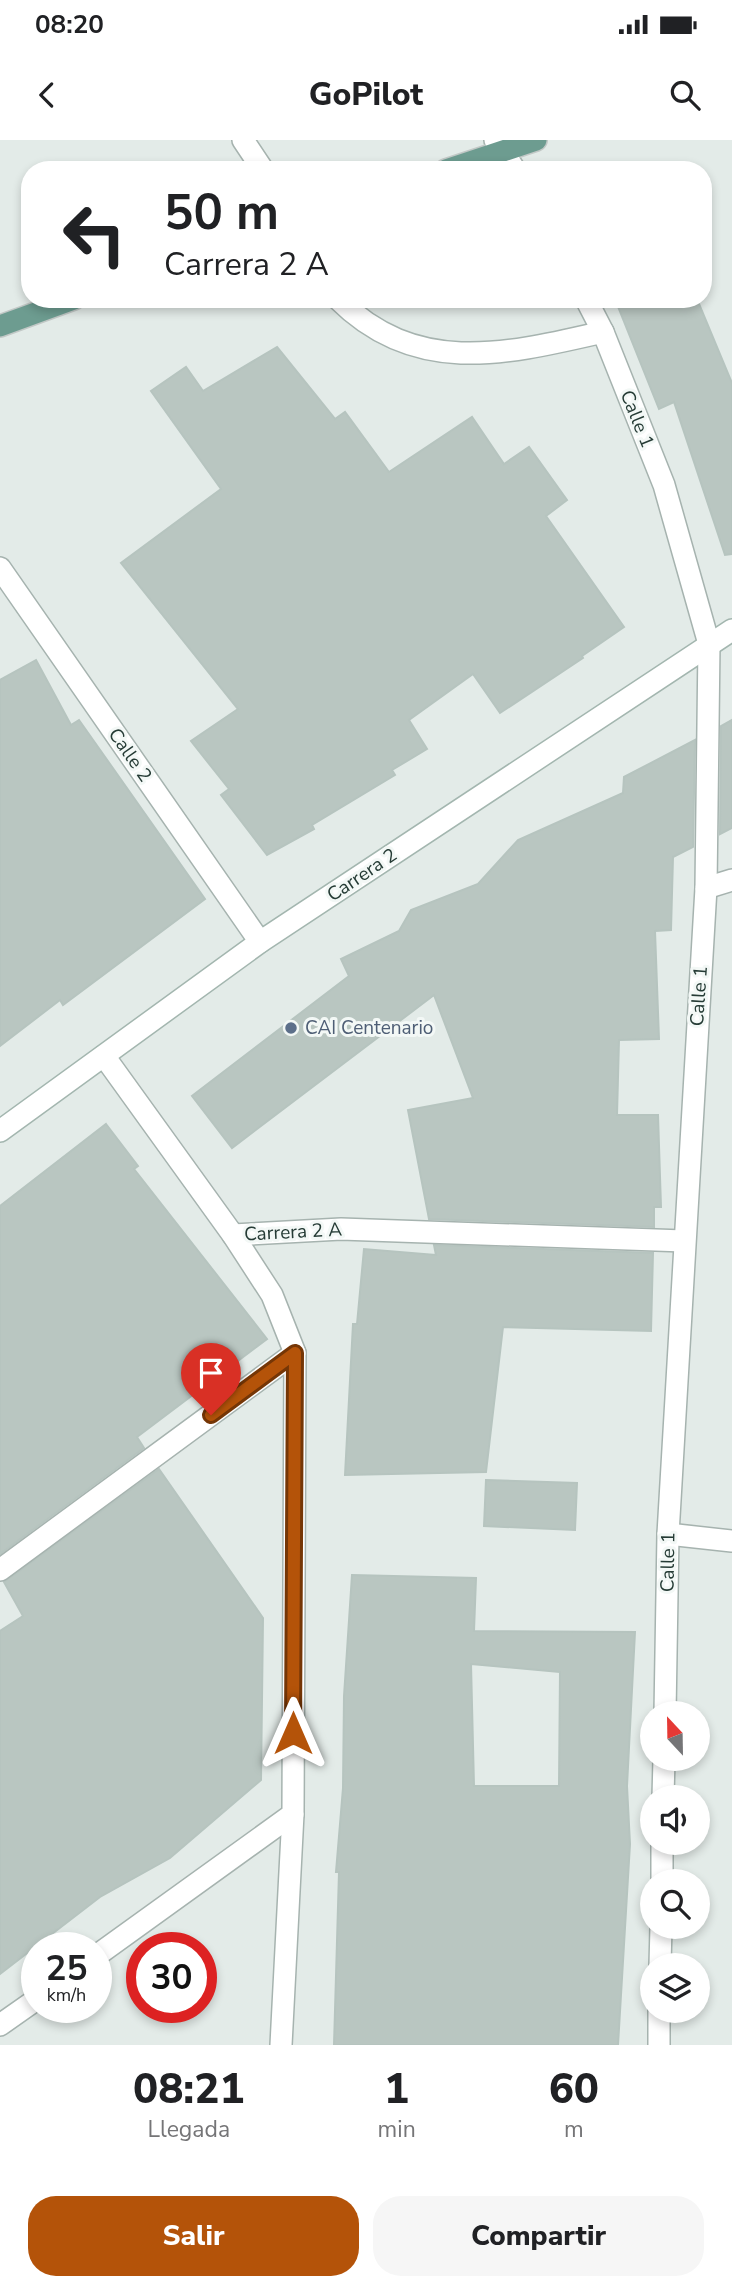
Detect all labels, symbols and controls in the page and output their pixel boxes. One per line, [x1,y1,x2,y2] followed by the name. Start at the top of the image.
[35,7,104,42] text: 08:20
[309,73,423,116] text: GoPilot
[28,76,66,114] icon: back
[666,76,704,114] icon: search
[164,179,279,246] text: 50 m
[49,189,140,280] icon: left
[164,243,329,286] text: Carrera 2 A
[614,386,660,452] street label: Calle 1
[102,723,158,787] street label: Calle 2
[322,842,402,908] street label: Carrera 2
[684,965,714,1027] street label: Calle 1
[305,1015,433,1041] place label: CAI Centenario
[283,1020,299,1036] marker: CAI Centenario
[243,1216,343,1248] street label: Carrera 2 A
[181,1343,241,1415] pin
[192,1354,230,1392] icon: arrive
[654,1532,682,1592] street label: Calle 1
[256,1696,330,1770] position arrow
[640,1701,710,1771] north arrow
[640,1701,710,2023] map controls
[640,1785,710,1855] button: sound
[640,1869,710,1939] button: search
[126,1932,217,2023] speed limit sign: 30
[45,1945,88,1992] text: 25
[640,1953,710,2023] button: layers
[47,1983,86,2007] text: km/h
[133,2061,245,2118] text: 08:21
[384,2061,409,2118] text: 1
[549,2061,599,2118] text: 60
[147,2114,230,2145] text: Llegada
[378,2114,416,2145] text: min
[564,2114,584,2145] text: m
[28,2196,359,2276] button: Salir
[373,2196,704,2276] button: Compartir

